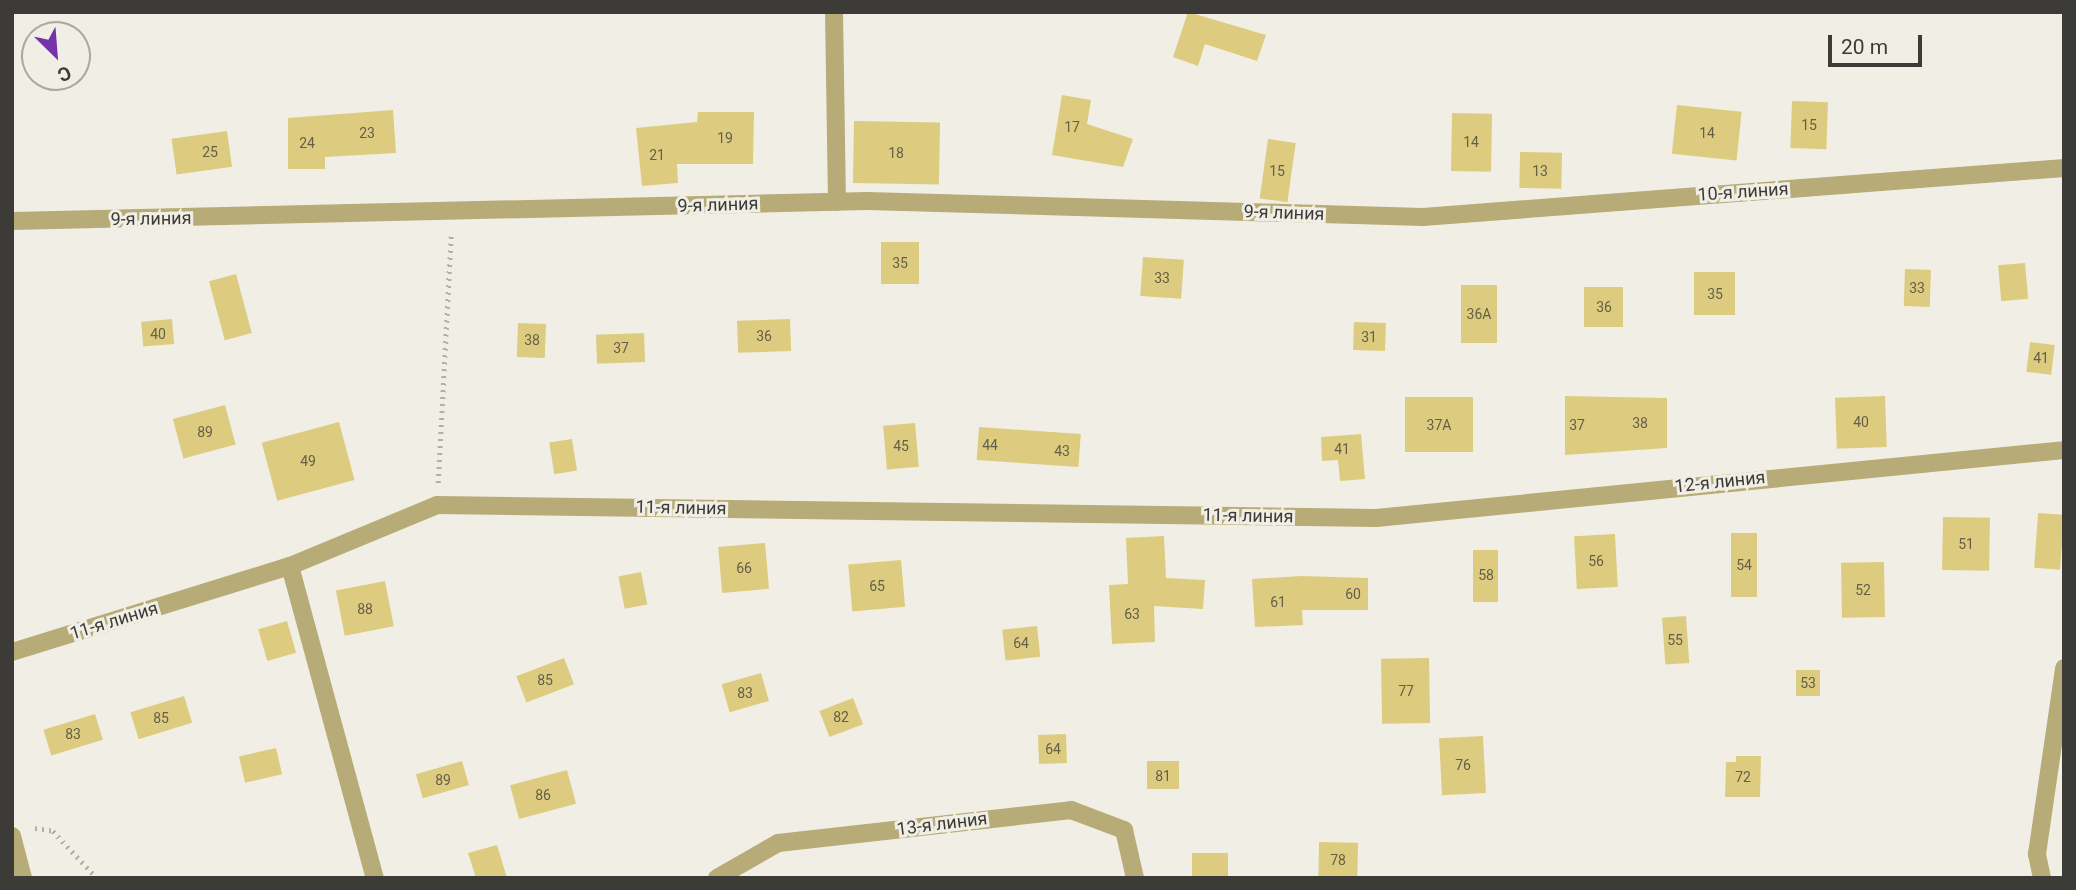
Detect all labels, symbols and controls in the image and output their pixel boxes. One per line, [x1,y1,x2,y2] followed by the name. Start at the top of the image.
[21,21,91,91] north arrow
[1831,21,1926,65] scale bar
[1841,35,1888,59] text: 20 m
[54,61,75,87] text: С
[1801,117,1817,133] house number: 15
[1064,119,1080,135] house number: 17
[359,125,375,141] house number: 23
[1699,125,1715,141] house number: 14
[717,130,733,146] house number: 19
[1463,134,1479,150] house number: 14
[299,135,315,151] house number: 24
[202,144,218,160] house number: 25
[888,145,904,161] house number: 18
[649,147,665,163] house number: 21
[1269,163,1285,179] house number: 15
[1532,163,1548,179] house number: 13
[1697,178,1789,206] street label: 10-я линия
[677,193,759,217] street label: 9-я линия
[1243,201,1325,225] street label: 9-я линия
[110,207,192,231] street label: 9-я линия
[892,255,908,271] house number: 35
[1154,270,1170,286] house number: 33
[1909,280,1925,296] house number: 33
[1707,286,1723,302] house number: 35
[1596,299,1612,315] house number: 36
[1467,306,1491,322] house number: 36А
[150,326,166,342] house number: 40
[756,328,772,344] house number: 36
[1361,329,1377,345] house number: 31
[524,332,540,348] house number: 38
[613,340,629,356] house number: 37
[2033,350,2049,366] house number: 41
[1853,414,1869,430] house number: 40
[1632,415,1648,431] house number: 38
[1427,417,1451,433] house number: 37А
[1569,417,1585,433] house number: 37
[197,424,213,440] house number: 89
[982,437,998,453] house number: 44
[893,438,909,454] house number: 45
[1334,441,1350,457] house number: 41
[1054,443,1070,459] house number: 43
[300,453,316,469] house number: 49
[1674,467,1766,497] street label: 12-я линия
[635,496,727,520] street label: 11-я линия
[1202,504,1294,528] street label: 11-я линия
[1958,536,1974,552] house number: 51
[1588,553,1604,569] house number: 56
[1736,557,1752,573] house number: 54
[736,560,752,576] house number: 66
[1478,567,1494,583] house number: 58
[869,578,885,594] house number: 65
[1855,582,1871,598] house number: 52
[1345,586,1361,602] house number: 60
[1270,594,1286,610] house number: 61
[67,597,161,645] street label: 11-я линия
[357,601,373,617] house number: 88
[1124,606,1140,622] house number: 63
[1667,632,1683,648] house number: 55
[1013,635,1029,651] house number: 64
[537,672,553,688] house number: 85
[1800,675,1816,691] house number: 53
[1398,683,1414,699] house number: 77
[737,685,753,701] house number: 83
[833,709,849,725] house number: 82
[153,710,169,726] house number: 85
[65,726,81,742] house number: 83
[1045,741,1061,757] house number: 64
[1455,757,1471,773] house number: 76
[1155,768,1171,784] house number: 81
[1735,769,1751,785] house number: 72
[435,772,451,788] house number: 89
[535,787,551,803] house number: 86
[896,808,988,840] street label: 13-я линия
[1330,852,1346,868] house number: 78

